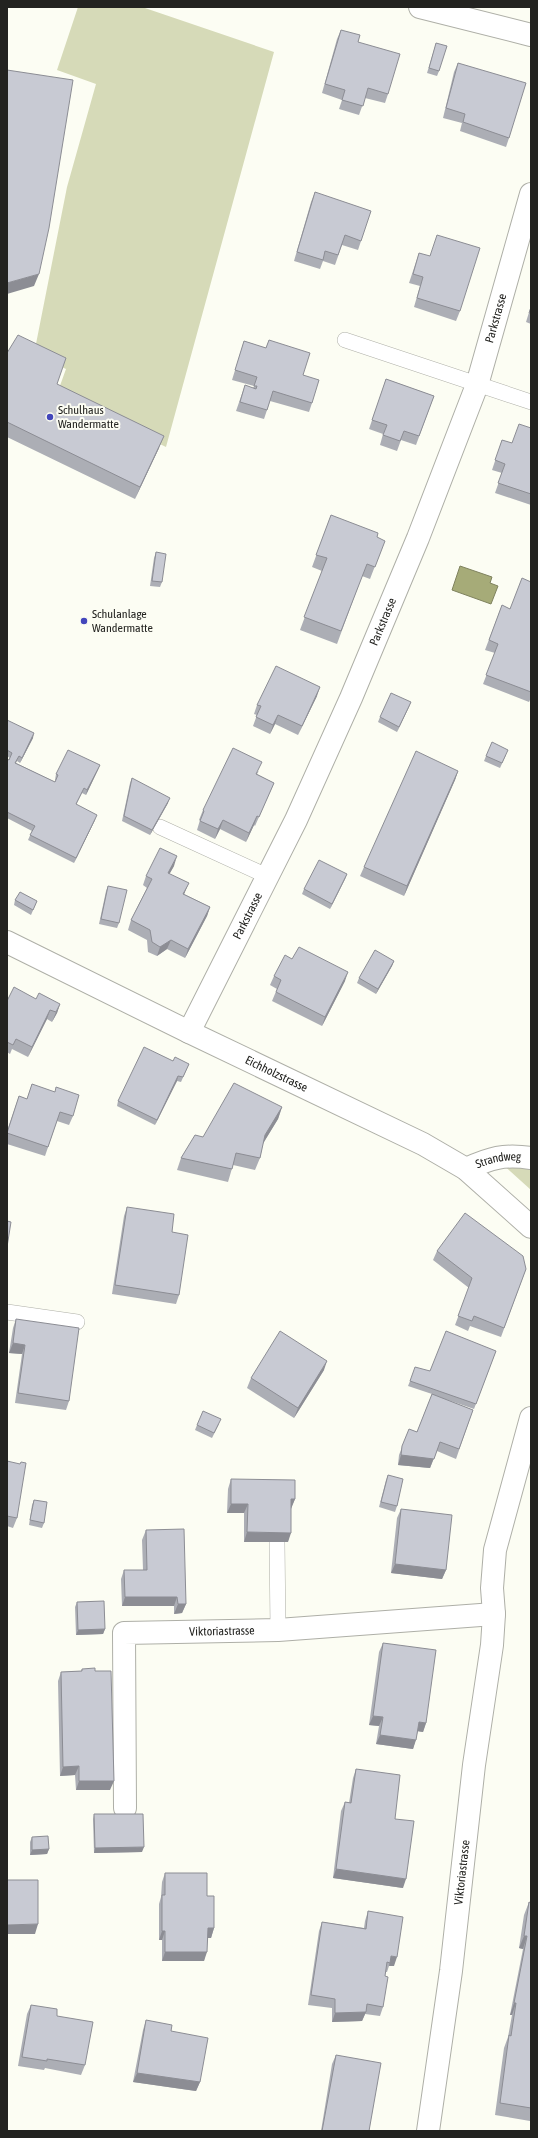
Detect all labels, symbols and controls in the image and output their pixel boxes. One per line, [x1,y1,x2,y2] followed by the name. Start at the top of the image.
[482,292,509,345] street label: Parkstrasse
[58,403,119,431] place label: Schulhaus Wandermatte
[45,412,55,422] marker: Schulhaus Wandermatte
[367,596,399,648] street label: Parkstrasse
[92,607,153,635] place label: Schulanlage Wandermatte
[79,616,89,626] marker: Schulanlage Wandermatte
[230,890,265,942] street label: Parkstrasse
[243,1053,310,1095] street label: Eichholzstrasse
[473,1149,522,1171] street label: Strandweg
[189,1623,255,1639] street label: Viktoriastrasse
[451,1839,473,1906] street label: Viktoriastrasse

